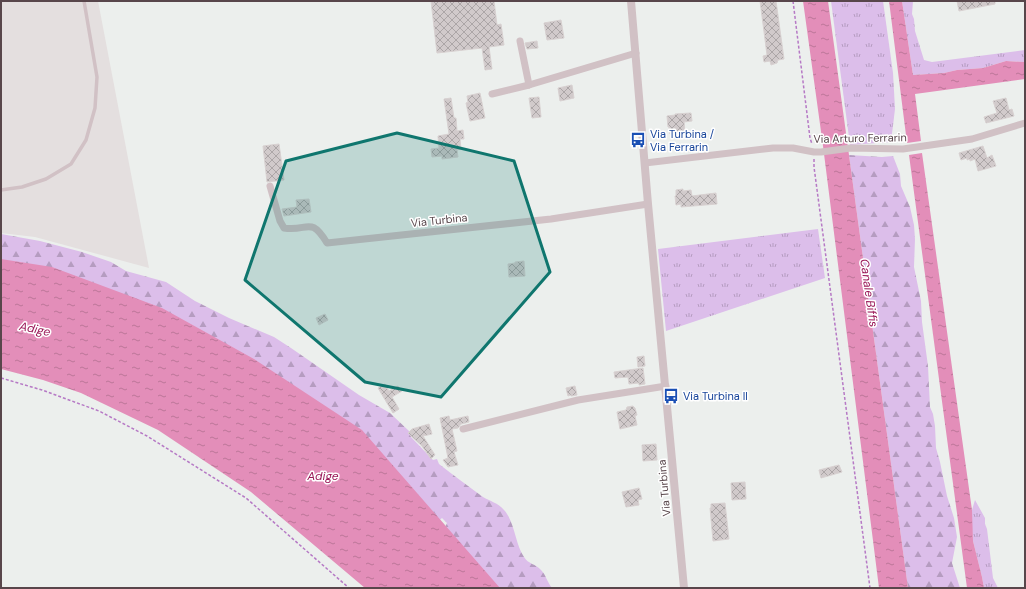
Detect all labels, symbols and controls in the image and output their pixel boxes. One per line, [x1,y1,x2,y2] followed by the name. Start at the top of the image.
[650,127,714,154] place label: Via Turbina / Via Ferrarin
[813,130,907,146] street label: Via Arturo Ferrarin
[629,131,647,149] bus stop icon: Via Turbina / Via Ferrarin
[410,210,468,230] street label: Via Turbina
[856,258,882,328] water label: Canale Biffis
[17,318,52,340] water label: Adige
[662,387,680,405] bus stop icon: Via Turbina II
[683,389,748,403] place label: Via Turbina II
[655,459,673,517] street label: Via Turbina
[306,468,339,484] water label: Adige

